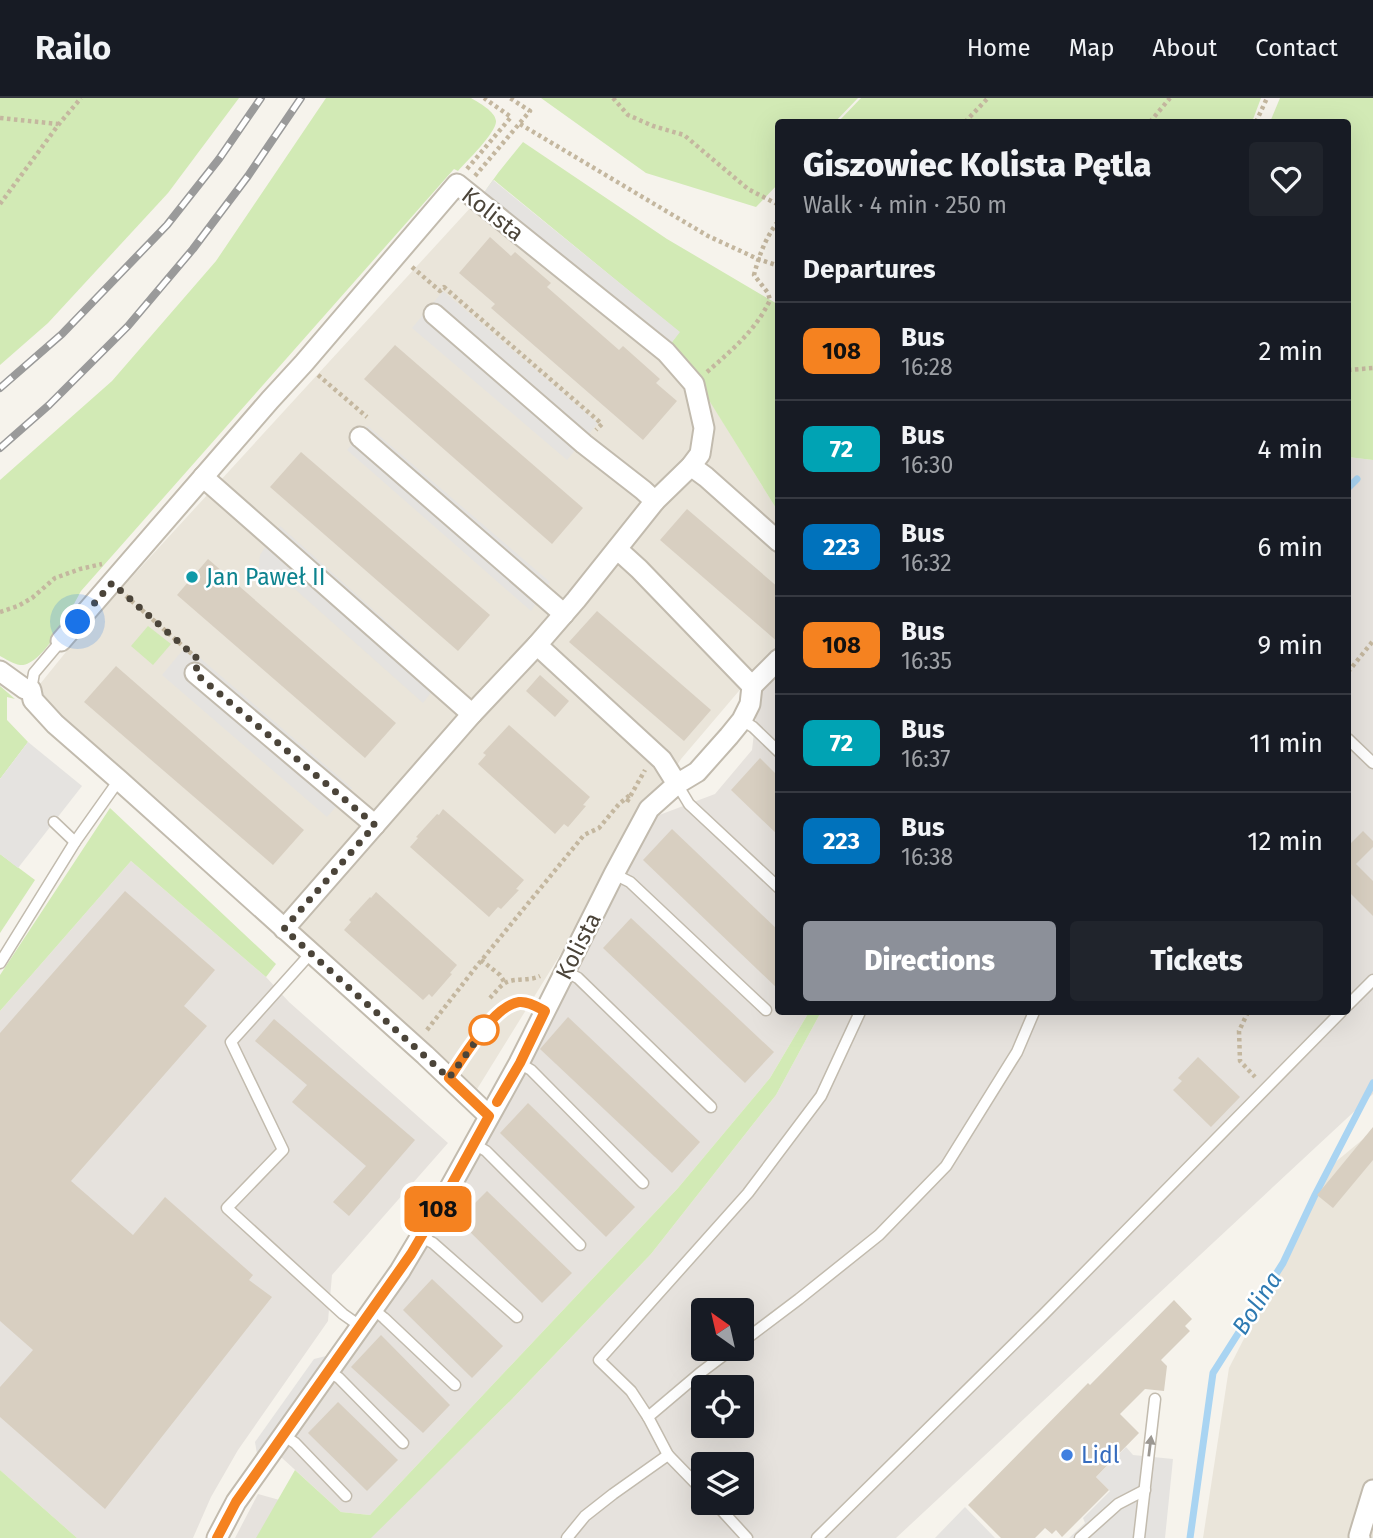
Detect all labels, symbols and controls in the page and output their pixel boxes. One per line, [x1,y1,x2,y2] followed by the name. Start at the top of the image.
[35,28,111,68] text: Railo
[967,34,1031,62] text: Home
[1069,34,1115,62] text: Map
[1153,34,1217,62] text: About
[1255,34,1338,62] text: Contact
[1249,142,1323,216] button: heart
[803,145,1151,185] text: Giszowiec Kolista Pętla
[456,181,530,247] street label: Kolista
[803,191,1007,219] text: Walk · 4 min · 250 m
[803,254,936,285] text: Departures
[901,322,944,353] text: Bus
[1258,336,1323,367] text: 2 min
[822,337,861,365] text: 108
[901,353,953,381] text: 16:28
[901,420,944,451] text: Bus
[1257,434,1323,465] text: 4 min
[830,435,853,463] text: 72
[901,451,953,479] text: 16:30
[901,518,944,549] text: Bus
[1257,532,1323,563] text: 6 min
[823,533,860,561] text: 223
[901,549,952,577] text: 16:32
[206,563,325,591] place label: Jan Paweł II
[184,569,200,585] marker: Jan Paweł II
[60,604,95,639] your location
[901,616,944,647] text: Bus
[1258,630,1323,661] text: 9 min
[822,631,861,659] text: 108
[901,647,952,675] text: 16:35
[901,714,944,745] text: Bus
[1249,728,1323,759] text: 11 min
[830,729,853,757] text: 72
[901,745,951,773] text: 16:37
[901,812,944,843] text: Bus
[1247,826,1323,857] text: 12 min
[823,827,860,855] text: 223
[901,843,953,871] text: 16:38
[549,908,607,984] street label: Kolista
[803,921,1056,1001] button: Directions
[1070,921,1323,1001] button: Tickets
[469,1015,499,1045] unlabelled marker
[398,1186,478,1232] line badge: 108
[418,1195,458,1223] text: 108
[1226,1266,1288,1340] water label: Bolina
[691,1298,754,1362] north arrow
[691,1298,754,1515] map controls
[691,1375,754,1438] button: locate
[1144,1435,1155,1457] one-way arrow
[1081,1441,1120,1469] place label: Lidl
[1059,1447,1075,1463] marker: Lidl
[691,1452,754,1515] button: layers

